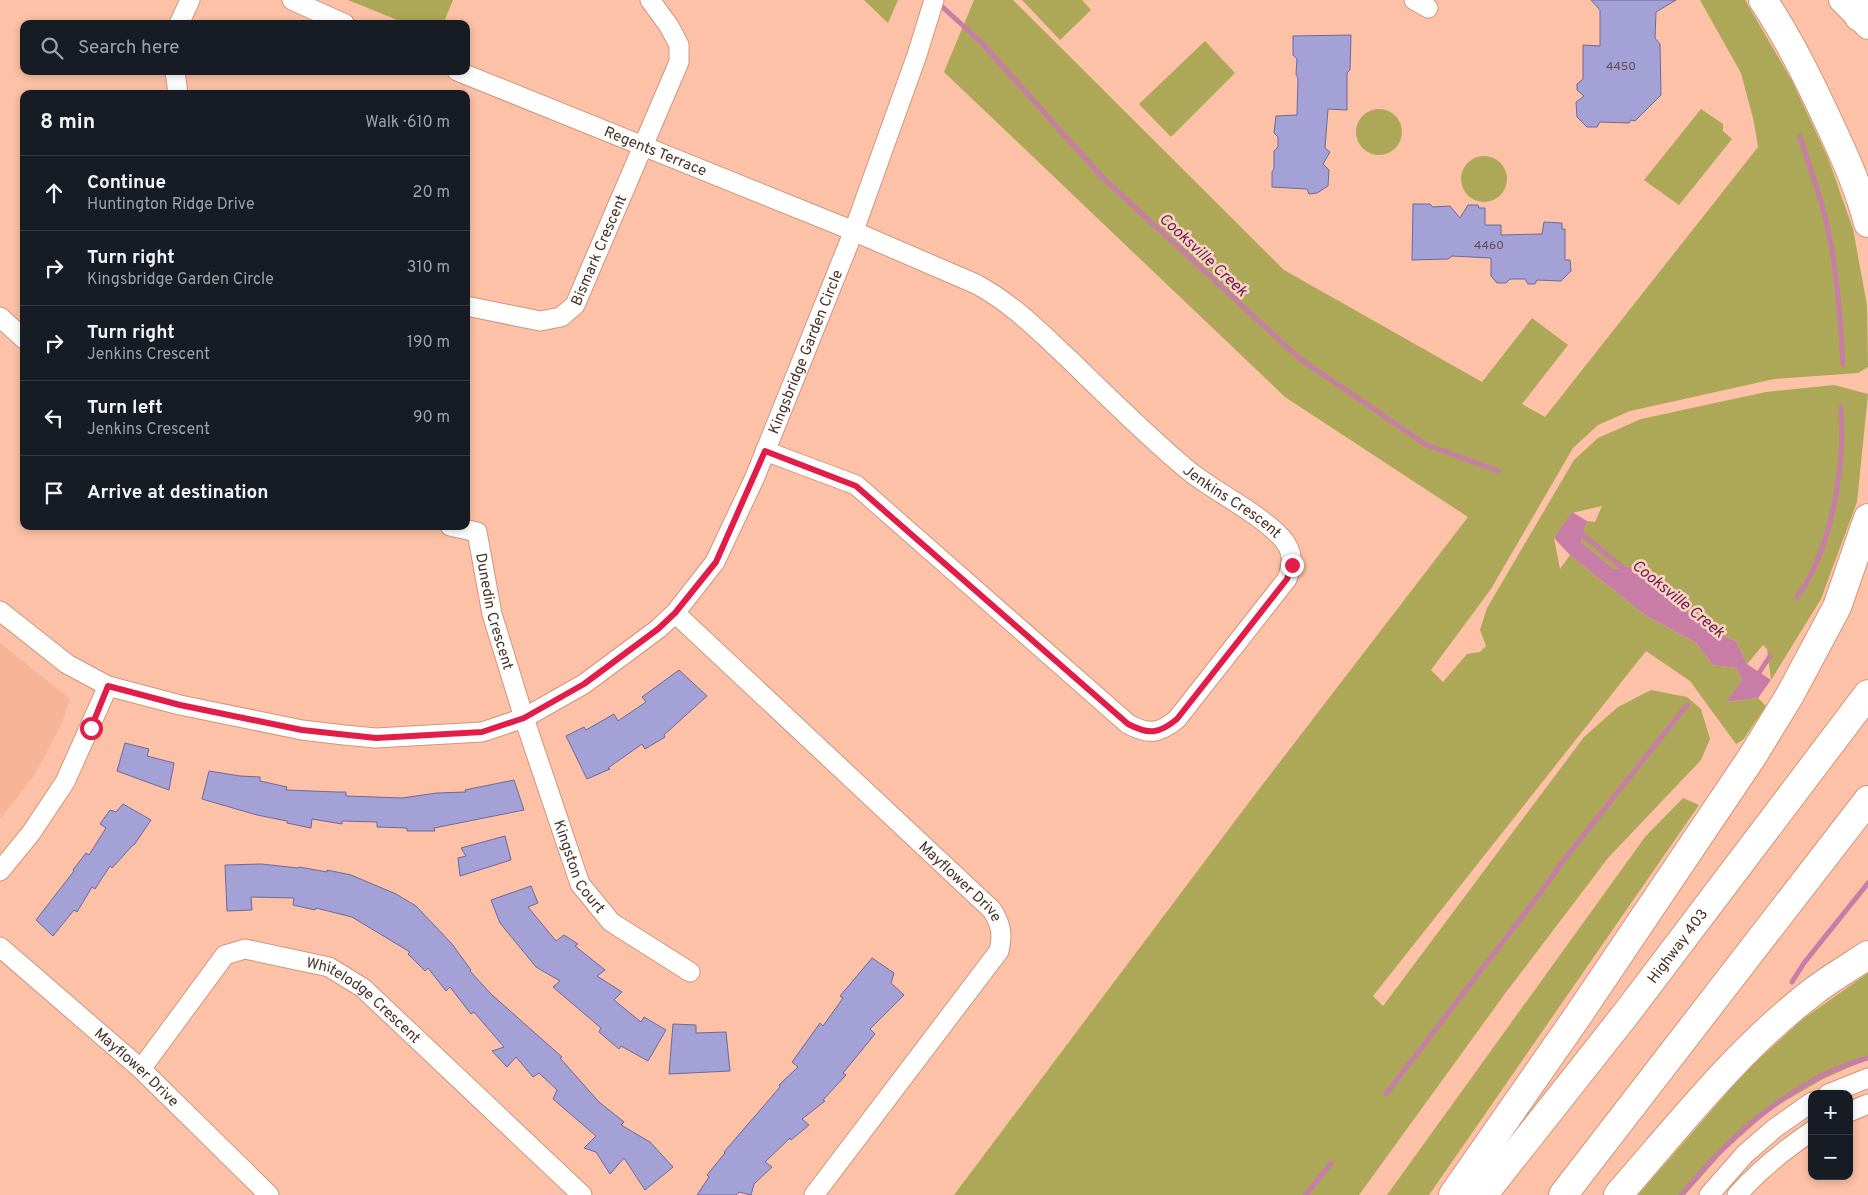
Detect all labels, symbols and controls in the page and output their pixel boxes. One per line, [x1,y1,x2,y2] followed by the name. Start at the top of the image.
[20,20,470,75] search box
[38,34,66,62] icon: search
[78,36,180,60] text: Search here
[1606,59,1636,75] house number: 4450
[40,109,95,136] text: 8 min
[365,113,450,133] text: Walk · 610 m
[601,123,709,182] street label: Regents Terrace
[87,171,166,195] text: Continue
[40,179,68,207] icon: ahead
[413,183,450,203] text: 20 m
[568,192,632,309] street label: Bismark Crescent
[87,195,255,215] text: Huntington Ridge Drive
[1154,209,1252,302] water label: Cooksville Creek
[1474,238,1504,254] house number: 4460
[87,246,175,270] text: Turn right
[40,254,68,282] icon: right
[407,258,450,278] text: 310 m
[765,267,848,437] street label: Kingsbridge Garden Circle
[87,270,274,290] text: Kingsbridge Garden Circle
[87,321,175,345] text: Turn right
[40,329,68,357] icon: right
[407,333,450,353] text: 190 m
[87,345,210,365] text: Jenkins Crescent
[87,396,163,420] text: Turn left
[40,404,68,432] icon: left
[413,408,450,428] text: 90 m
[87,420,210,440] text: Jenkins Crescent
[1178,462,1285,543] street label: Jenkins Crescent
[40,479,68,507] icon: arrive
[87,481,268,505] text: Arrive at destination
[470,552,517,673] street label: Dunedin Crescent
[1281,554,1304,577] route end
[1627,556,1729,644] water label: Cooksville Creek
[80,717,103,740] route start
[548,818,608,918] street label: Kingston Court
[914,838,1005,925] street label: Mayflower Drive
[1644,906,1713,988] street label: Highway 403
[304,954,424,1048] street label: Whitelodge Crescent
[89,1025,182,1112] street label: Mayflower Drive
[1808,1090,1853,1180] map controls
[1808,1090,1853,1135] button: +
[1808,1135,1853,1180] button: −

